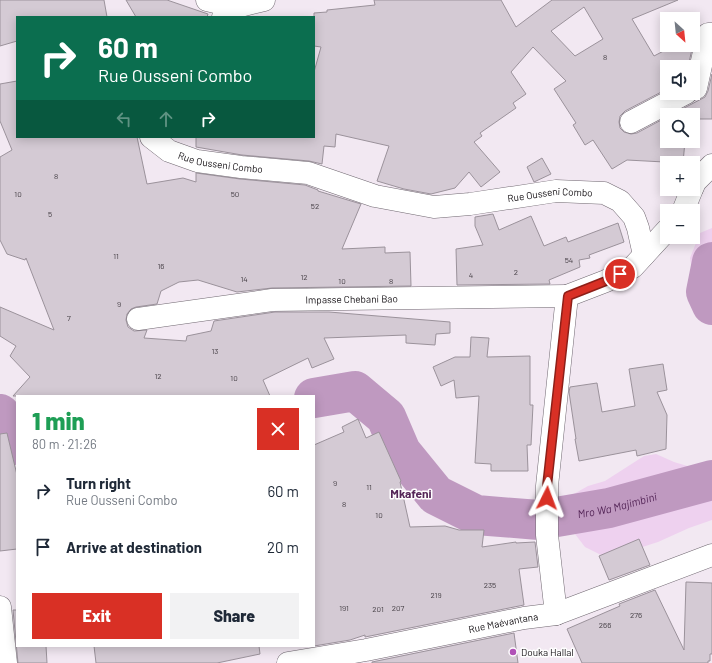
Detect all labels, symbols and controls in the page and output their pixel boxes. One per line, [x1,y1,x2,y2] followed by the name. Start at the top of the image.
[660,12,700,52] north arrow
[660,12,700,244] map controls
[98,30,158,64] text: 60 m
[32,32,84,84] icon: right
[603,52,607,62] house number: 8
[660,60,700,100] button: sound
[98,64,252,86] text: Rue Ousseni Combo
[113,108,135,130] icon: left
[155,108,177,130] icon: ahead
[197,108,219,130] icon: right
[660,108,700,148] button: search
[177,149,263,175] street label: Rue Ousseni Combo
[660,156,700,196] button: +
[54,171,58,181] house number: 8
[507,185,593,204] street label: Rue Ousseni Combo
[14,189,22,199] house number: 10
[231,189,239,199] house number: 50
[311,201,319,211] house number: 52
[660,204,700,244] button: −
[48,209,52,219] house number: 5
[113,251,119,261] house number: 11
[565,255,573,265] house number: 54
[603,257,637,291] pin
[158,261,164,271] house number: 16
[609,263,631,285] icon: arrive
[514,267,518,277] house number: 2
[469,270,473,280] house number: 4
[300,272,308,282] house number: 12
[240,274,248,284] house number: 14
[338,276,346,286] house number: 10
[389,276,393,286] house number: 8
[305,292,398,306] street label: Impasse Chebani Bao
[117,299,121,309] house number: 9
[67,313,71,323] house number: 7
[212,346,218,356] house number: 13
[154,371,162,381] house number: 12
[230,373,238,383] house number: 10
[32,406,85,435] text: 1 min
[257,408,299,450] button: close
[32,436,97,452] text: 80 m · 21:26
[66,474,131,492] text: Turn right
[526,477,568,519] position arrow
[333,478,337,488] house number: 9
[32,480,54,502] icon: right
[267,482,299,500] text: 60 m
[366,482,372,492] house number: 11
[390,486,432,500] district label: Mkafeni
[576,489,658,520] water label: Mro Wa Majimbini
[66,492,177,508] text: Rue Ousseni Combo
[342,499,346,509] house number: 8
[375,510,383,520] house number: 10
[32,536,54,558] icon: arrive
[66,538,202,556] text: Arrive at destination
[267,538,299,556] text: 20 m
[484,580,496,590] house number: 235
[430,590,442,600] house number: 219
[32,593,162,639] button: Exit
[170,593,299,639] button: Share
[339,603,349,613] house number: 191
[392,603,405,613] house number: 207
[372,604,384,614] house number: 201
[467,610,539,635] street label: Rue Maévantana
[630,610,642,620] house number: 276
[599,620,611,630] house number: 266
[521,646,574,658] place label: Douka Hallal
[508,647,518,657] marker: Douka Hallal

